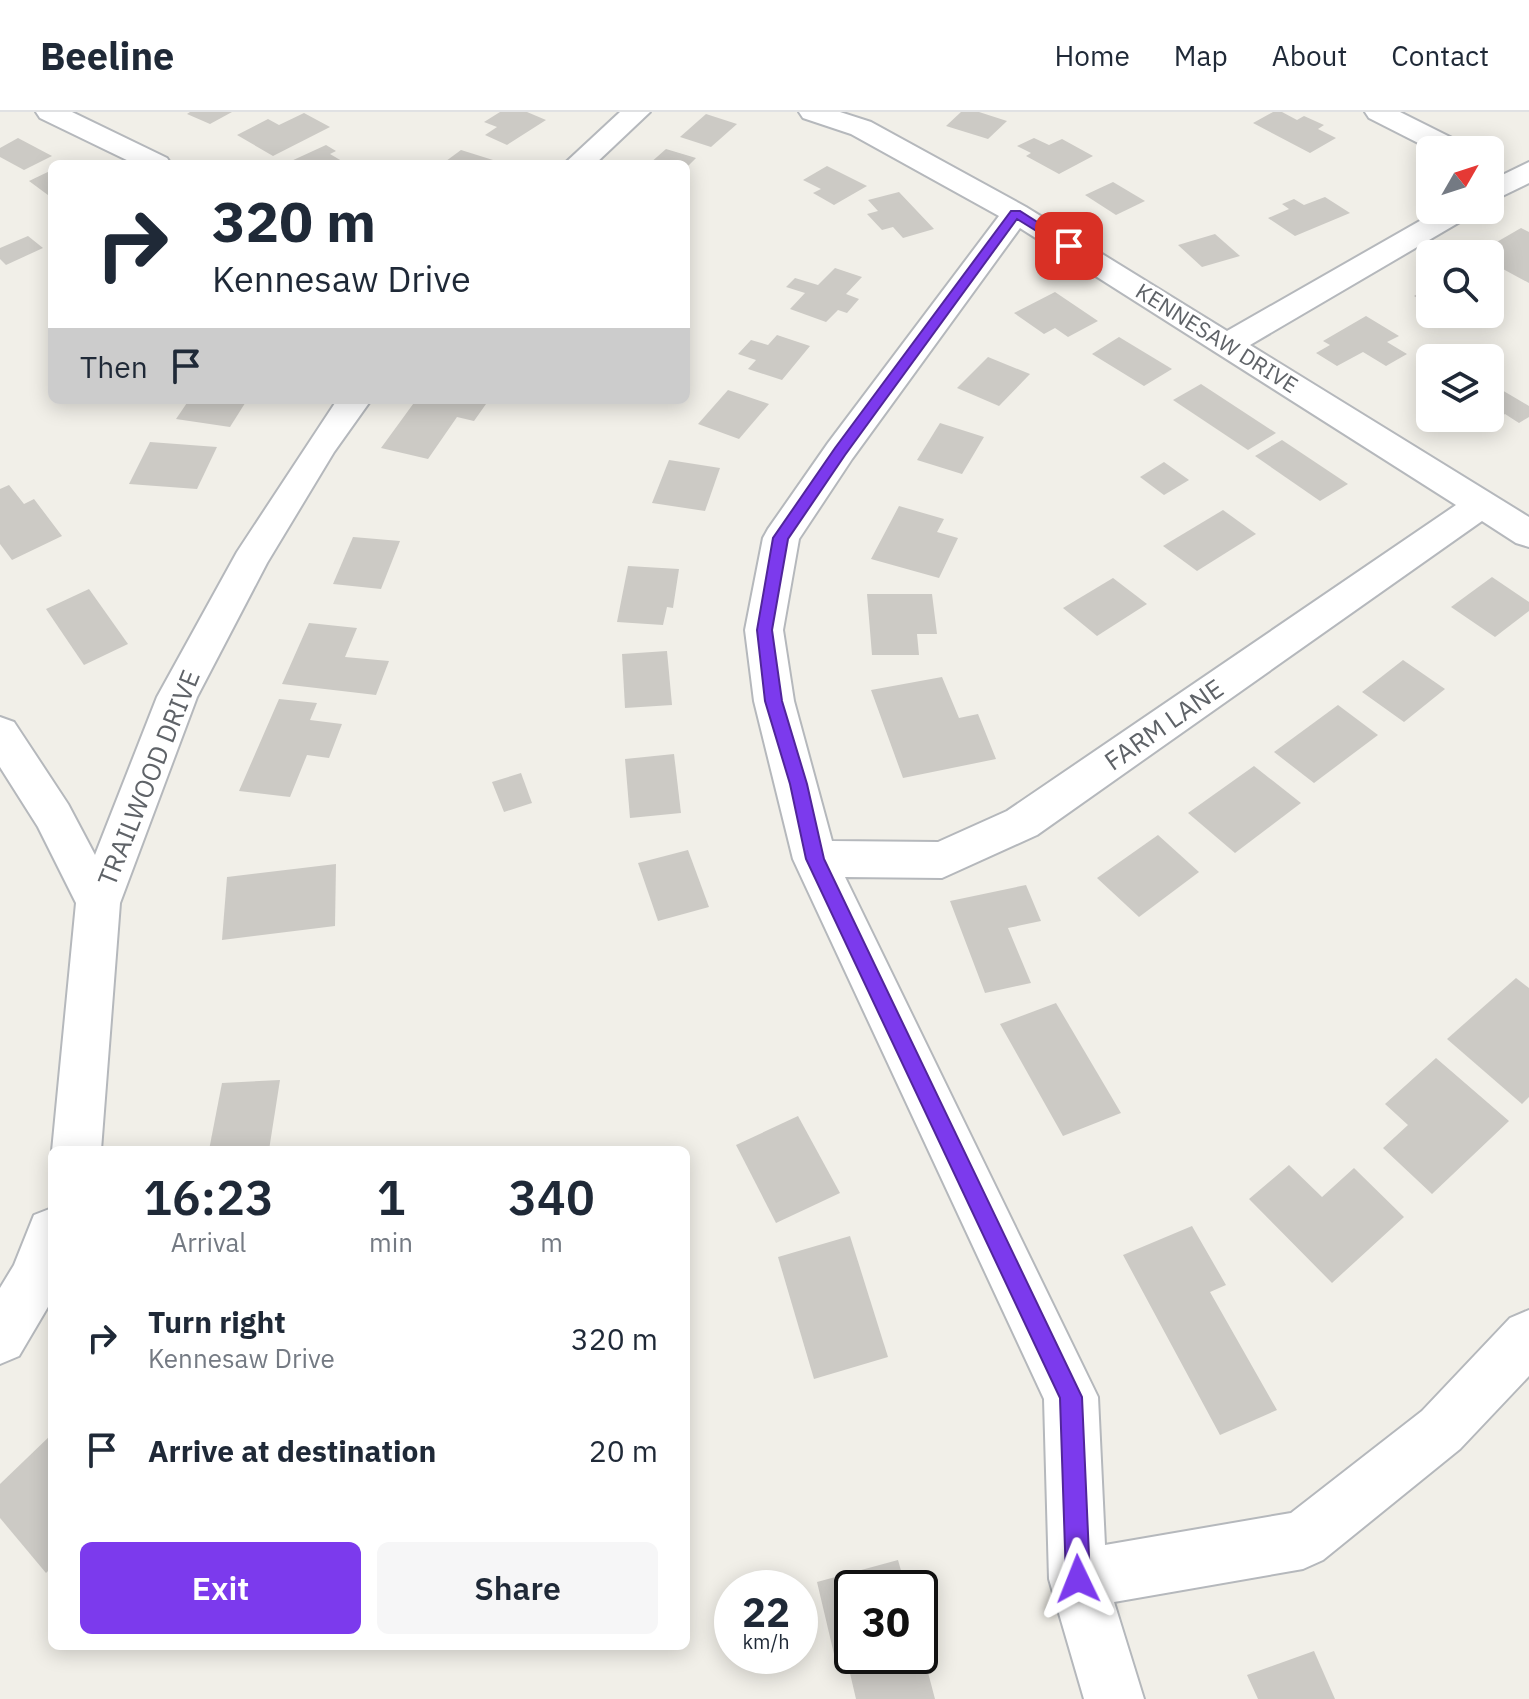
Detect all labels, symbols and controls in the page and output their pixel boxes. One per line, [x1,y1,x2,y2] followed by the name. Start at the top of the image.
[40,31,174,80] text: Beeline
[1054,37,1130,74] text: Home
[1174,37,1228,74] text: Map
[1272,37,1347,74] text: About
[1391,37,1489,74] text: Contact
[1416,136,1504,224] north arrow
[1416,136,1504,432] map controls
[212,185,376,257] text: 320 m
[80,192,184,296] icon: right
[1035,212,1103,280] pin
[1047,224,1091,268] icon: arrive
[1416,240,1504,328] button: search
[212,255,471,302] text: Kennesaw Drive
[1131,276,1304,399] street label: KENNESAW DRIVE
[164,344,208,388] icon: arrive
[1416,344,1504,432] button: layers
[80,347,148,386] text: Then
[89,665,207,891] street label: TRAILWOOD DRIVE
[1097,671,1230,778] street label: FARM LANE
[143,1166,274,1228] text: 16:23
[377,1166,405,1228] text: 1
[508,1166,595,1228] text: 340
[171,1225,246,1259] text: Arrival
[369,1225,413,1259] text: min
[540,1225,563,1259] text: m
[148,1302,286,1341] text: Turn right
[80,1316,124,1360] icon: right
[571,1319,658,1358] text: 320 m
[148,1341,335,1375] text: Kennesaw Drive
[80,1428,124,1472] icon: arrive
[148,1431,436,1470] text: Arrive at destination
[589,1431,658,1470] text: 20 m
[1036,1537,1120,1621] position arrow
[80,1542,361,1634] button: Exit
[377,1542,658,1634] button: Share
[834,1570,938,1674] speed limit sign: 30
[742,1586,790,1638] text: 22
[742,1628,790,1655] text: km/h

